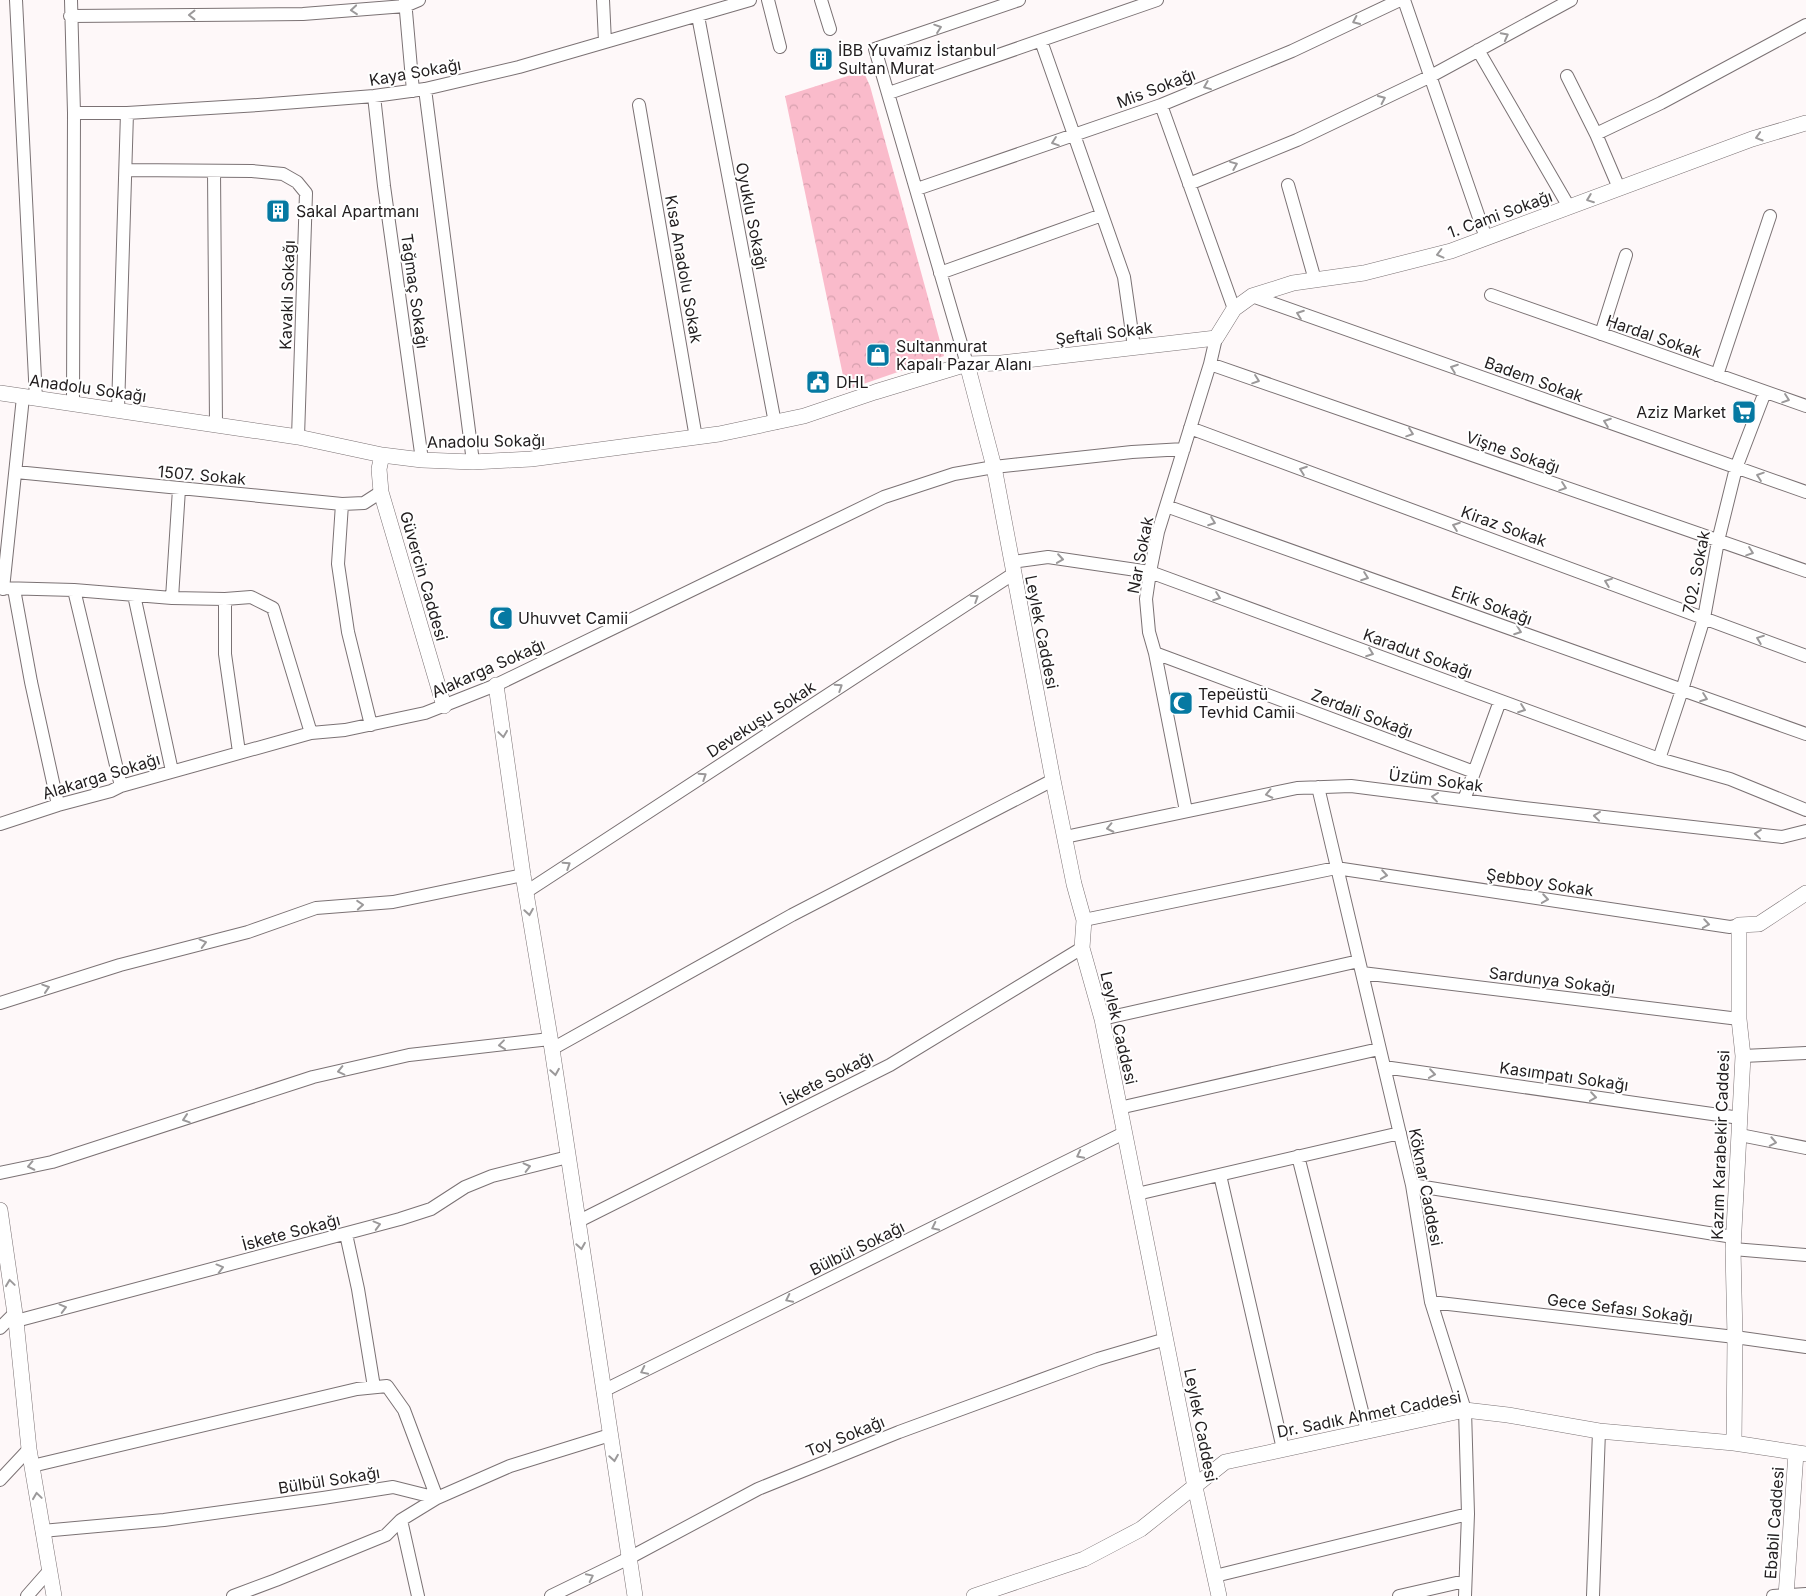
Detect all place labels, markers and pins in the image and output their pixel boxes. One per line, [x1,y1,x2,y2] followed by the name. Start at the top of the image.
[838,40,996,78] place label: İBB Yuvamız İstanbul Sultan Murat
[808,46,834,72] building icon: İBB Yuvamız İstanbul Sultan Murat
[265,198,291,224] building icon: Sakal Apartmanı
[296,201,419,221] place label: Sakal Apartmanı
[896,336,1032,374] place label: Sultanmurat Kapalı Pazar Alanı
[865,342,891,368] shop icon: Sultanmurat Kapalı Pazar Alanı
[805,369,831,395] public building icon: DHL
[836,372,868,392] place label: DHL
[1731,399,1757,425] supermarket icon: Aziz Market
[1636,402,1726,422] place label: Aziz Market
[488,605,514,631] mosque icon: Uhuvvet Camii
[518,608,628,628] place label: Uhuvvet Camii
[1198,684,1295,722] place label: Tepeüstü Tevhid Camii
[1168,690,1194,716] mosque icon: Tepeüstü Tevhid Camii

